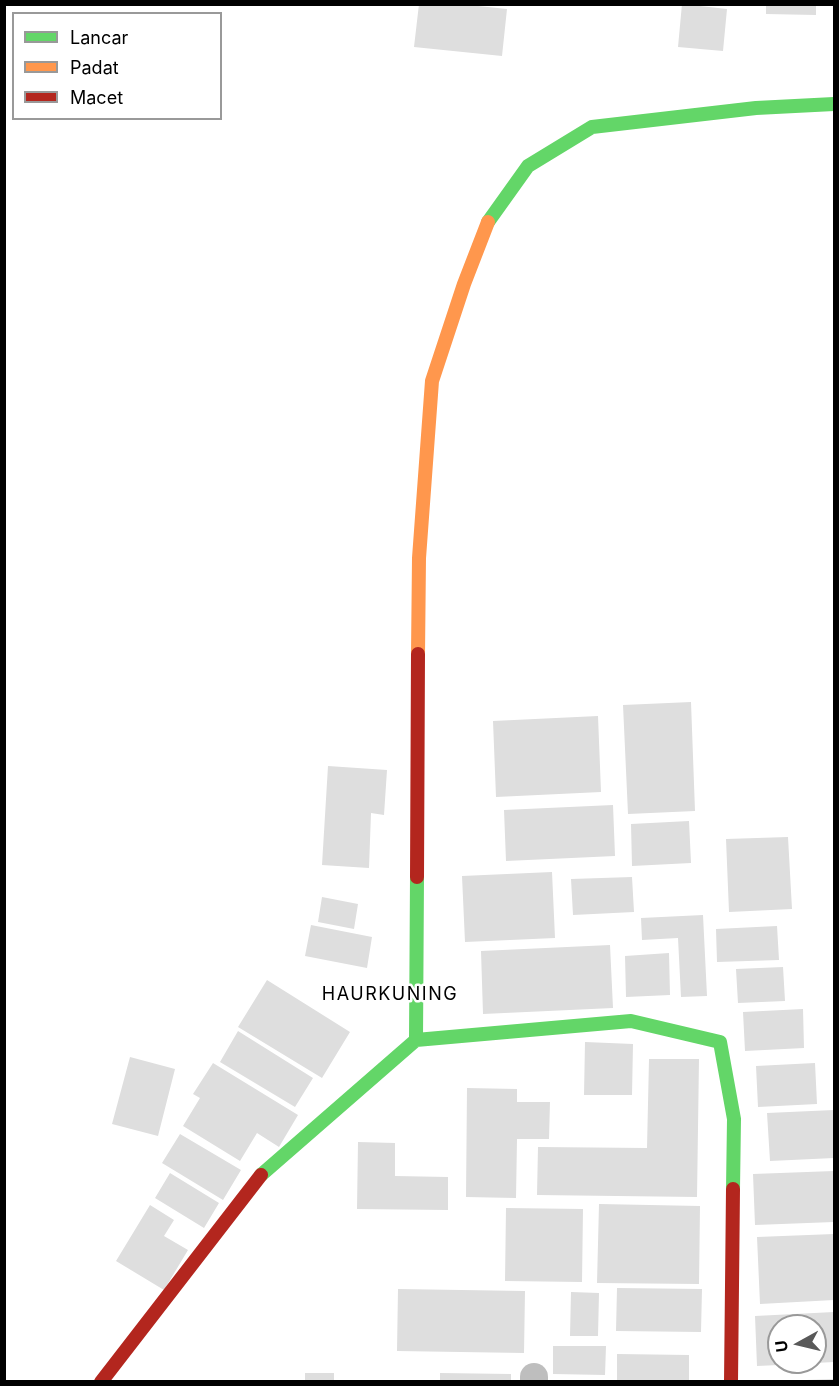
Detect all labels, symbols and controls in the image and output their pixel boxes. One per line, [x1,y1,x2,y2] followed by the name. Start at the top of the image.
[12,12,222,120] legend
[70,27,128,48] text: Lancar
[70,57,119,78] text: Padat
[70,87,123,108] text: Macet
[322,984,458,1006] district label: HAURKUNING
[767,1314,827,1374] north arrow
[770,1339,792,1353] text: U

